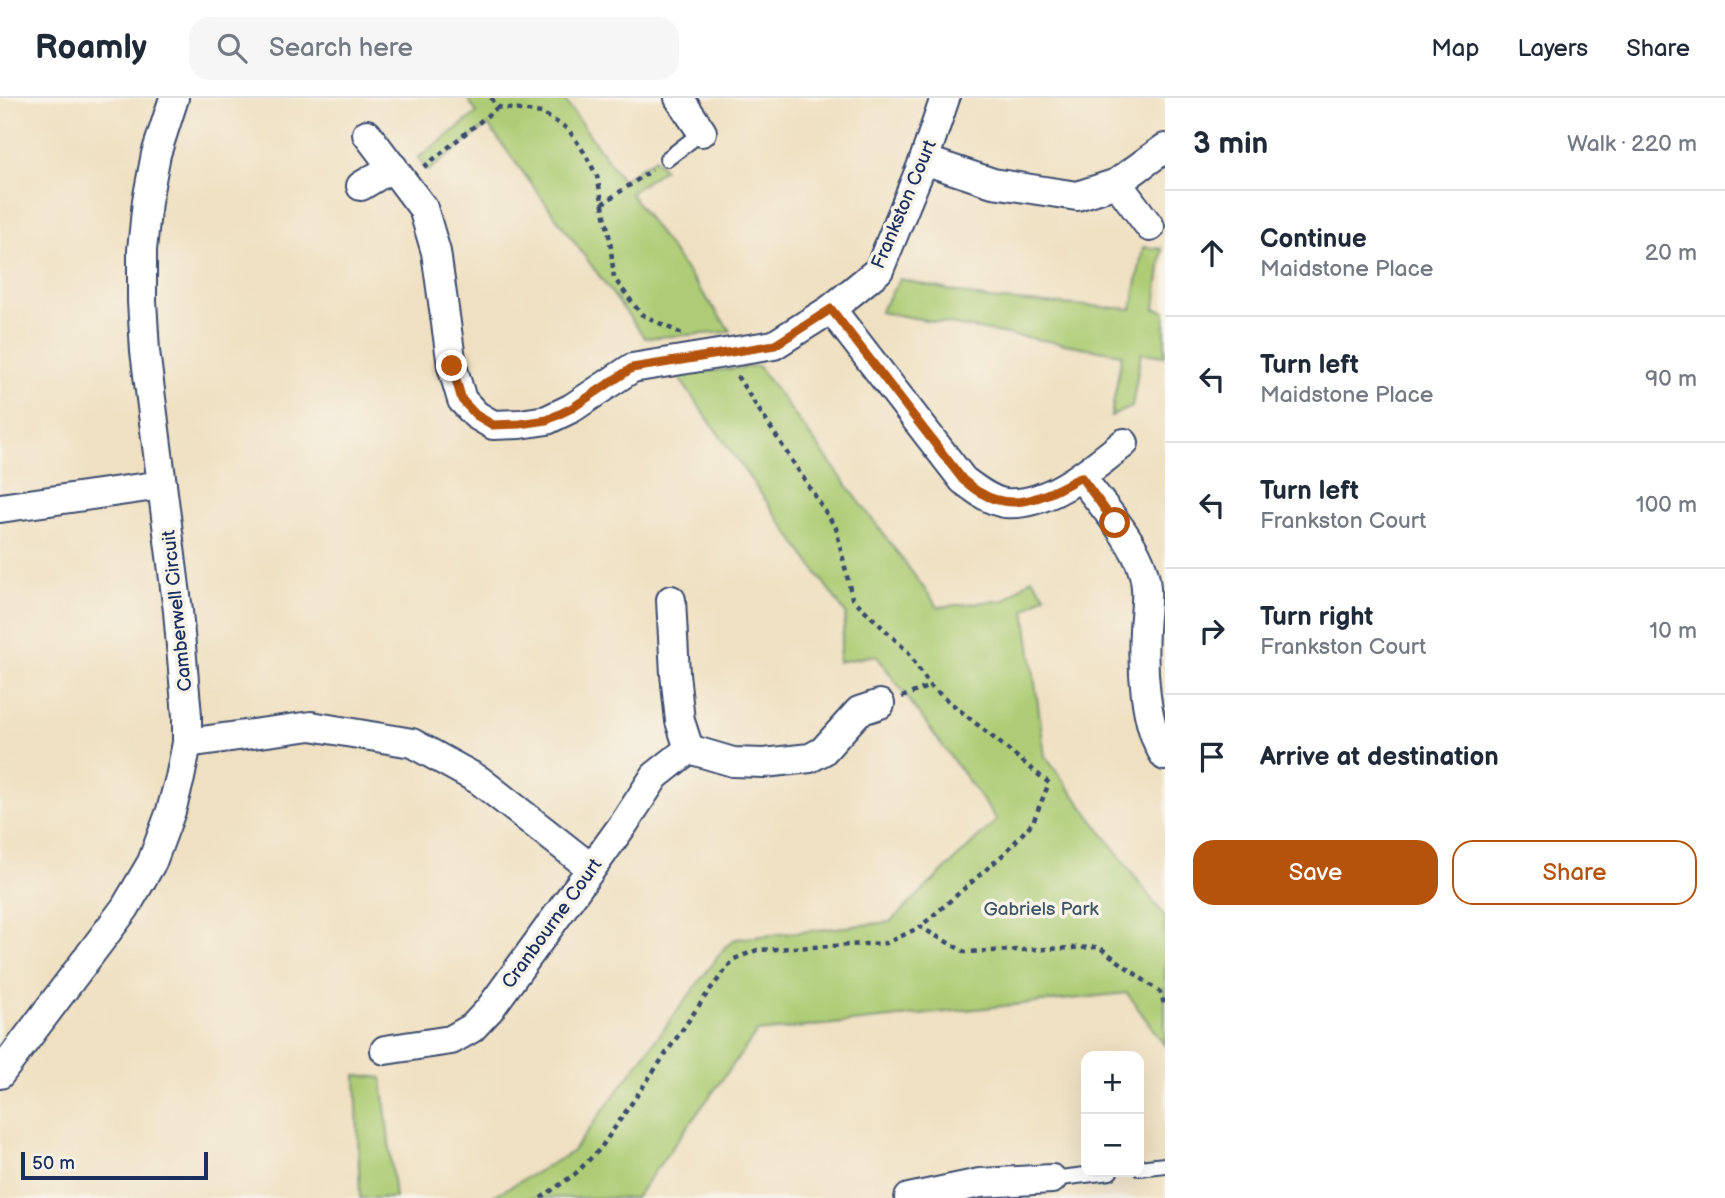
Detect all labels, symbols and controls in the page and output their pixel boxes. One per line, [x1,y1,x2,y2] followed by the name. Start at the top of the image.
[189,17,679,80] search box
[35,28,147,68] text: Roamly
[213,29,251,67] icon: search
[269,33,413,64] text: Search here
[1431,34,1479,63] text: Map
[1517,34,1588,63] text: Layers
[1626,34,1690,63] text: Share
[1193,126,1268,162] text: 3 min
[1567,130,1697,158] text: Walk · 220 m
[867,137,942,272] street label: Frankston Court
[1260,224,1367,255] text: Continue
[1193,234,1231,272] icon: ahead
[1645,239,1697,267] text: 20 m
[1260,255,1433,283] text: Maidstone Place
[436,350,467,381] route end
[1260,350,1359,381] text: Turn left
[1193,360,1231,398] icon: left
[1645,365,1697,393] text: 90 m
[1260,381,1433,409] text: Maidstone Place
[1260,476,1359,507] text: Turn left
[1193,486,1231,524] icon: left
[1636,491,1697,519] text: 100 m
[1099,507,1130,538] route start
[1260,507,1426,535] text: Frankston Court
[158,529,197,693] street label: Camberwell Circuit
[1260,602,1373,633] text: Turn right
[1193,612,1231,650] icon: right
[1649,617,1697,645] text: 10 m
[1260,633,1426,661] text: Frankston Court
[1193,738,1231,776] icon: arrive
[1260,742,1499,773] text: Arrive at destination
[1193,840,1438,905] button: Save
[1452,840,1697,905] button: Share
[497,854,607,993] street label: Cranbourne Court
[983,898,1099,921] park label: Gabriels Park
[1081,1051,1144,1177] map controls
[1081,1051,1144,1114] button: +
[1081,1114,1144,1177] button: −
[21,1149,208,1181] scale bar
[32,1152,75,1175] text: 50 m

